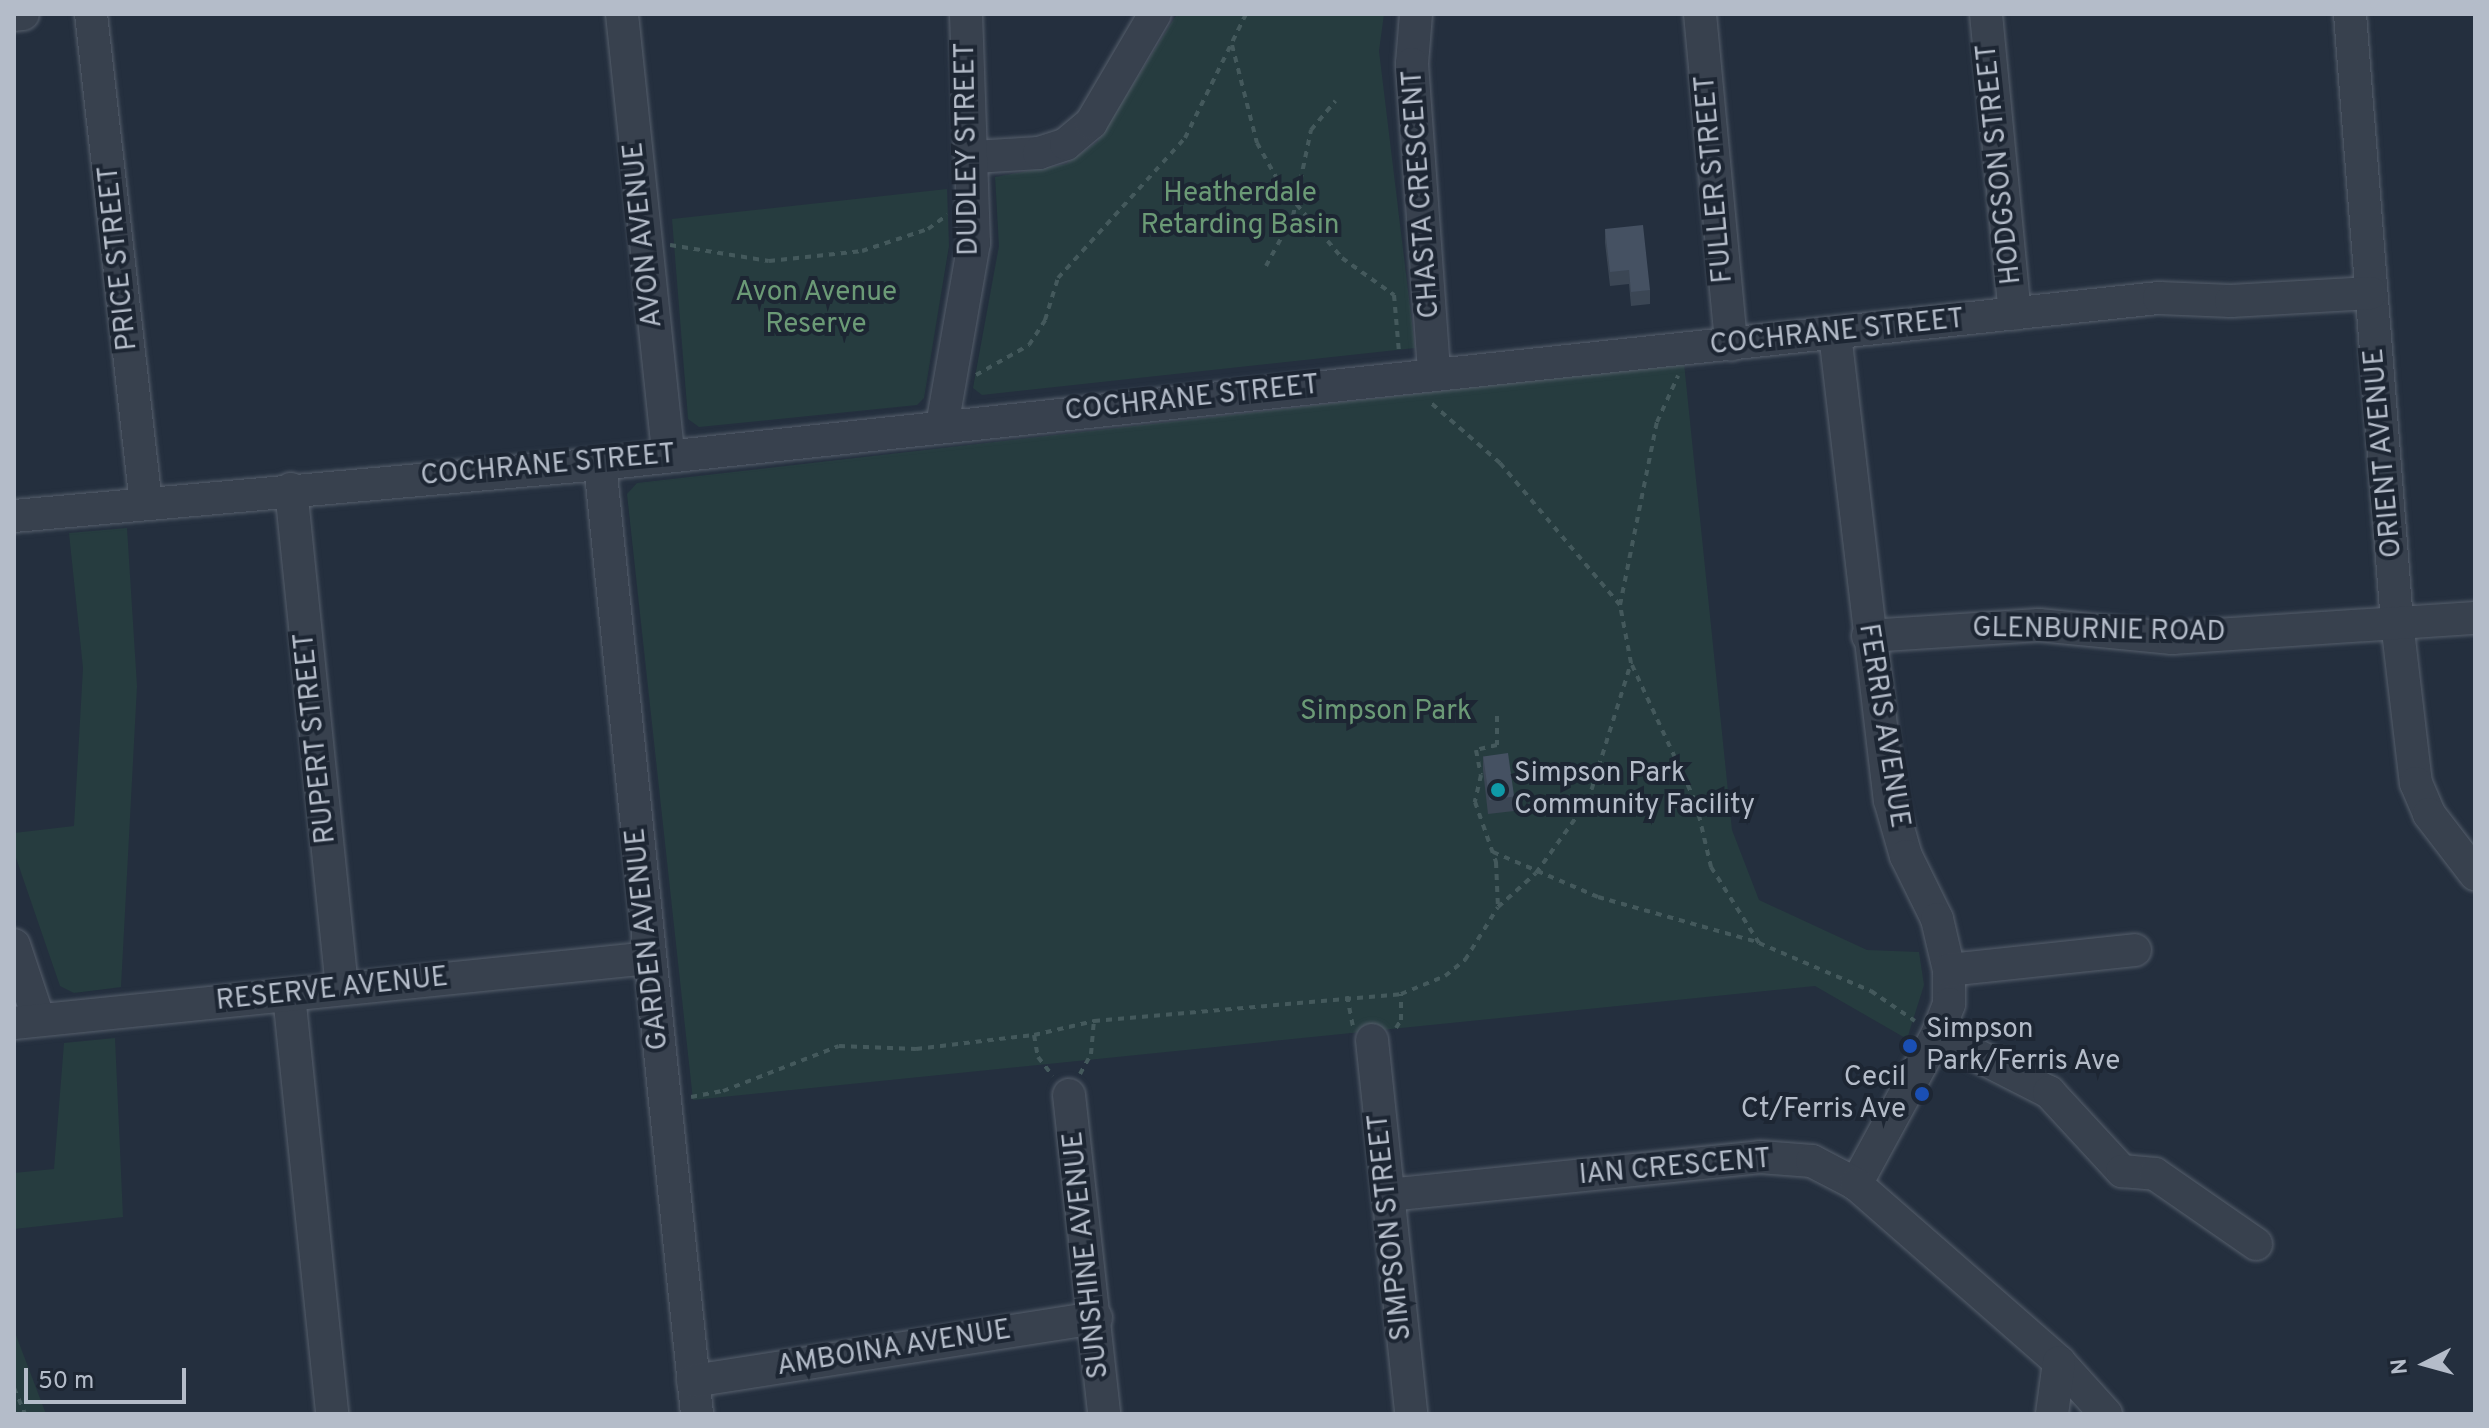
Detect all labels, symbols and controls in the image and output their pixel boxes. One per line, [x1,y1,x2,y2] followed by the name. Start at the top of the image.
[949,41,987,257] street label: DUDLEY STREET
[1971,42,2029,286] street label: HODGSON STREET
[1397,68,1447,320] street label: CHASTA CRESCENT
[1689,74,1741,284] street label: FULLER STREET
[617,140,671,330] street label: AVON AVENUE
[93,164,145,352] street label: PRICE STREET
[1140,177,1340,243] park label: Heatherdale Retarding Basin
[734,276,898,342] park label: Avon Avenue Reserve
[1708,303,1966,363] street label: COCHRANE STREET
[2358,346,2410,560] street label: ORIENT AVENUE
[1063,369,1321,429] street label: COCHRANE STREET
[419,438,677,494] street label: COCHRANE STREET
[1972,612,2226,650] street label: GLENBURNIE ROAD
[1850,621,1916,831] street label: FERRIS AVENUE
[288,630,344,846] street label: RUPERT STREET
[1300,695,1472,729] park label: Simpson Park
[1514,757,1755,823] place label: Simpson Park Community Facility
[1489,781,1507,799] marker: Simpson Park Community Facility
[620,826,676,1052] street label: GARDEN AVENUE
[214,961,450,1019] street label: RESERVE AVENUE
[1926,1013,2121,1079] place label: Simpson Park/Ferris Ave
[1901,1037,1919,1055] marker: Simpson Park/Ferris Ave
[1740,1061,1906,1127] place label: Cecil Ct/Ferris Ave
[1913,1085,1931,1103] marker: Cecil Ct/Ferris Ave
[1362,1112,1420,1342] street label: SIMPSON STREET
[1057,1129,1117,1381] street label: SUNSHINE AVENUE
[1578,1143,1772,1193] street label: IAN CRESCENT
[773,1314,1015,1384] street label: AMBOINA AVENUE
[2385,1324,2465,1404] north arrow
[28,1352,190,1402] scale bar
[2386,1357,2415,1376] text: N
[38,1367,94,1397] text: 50 m

